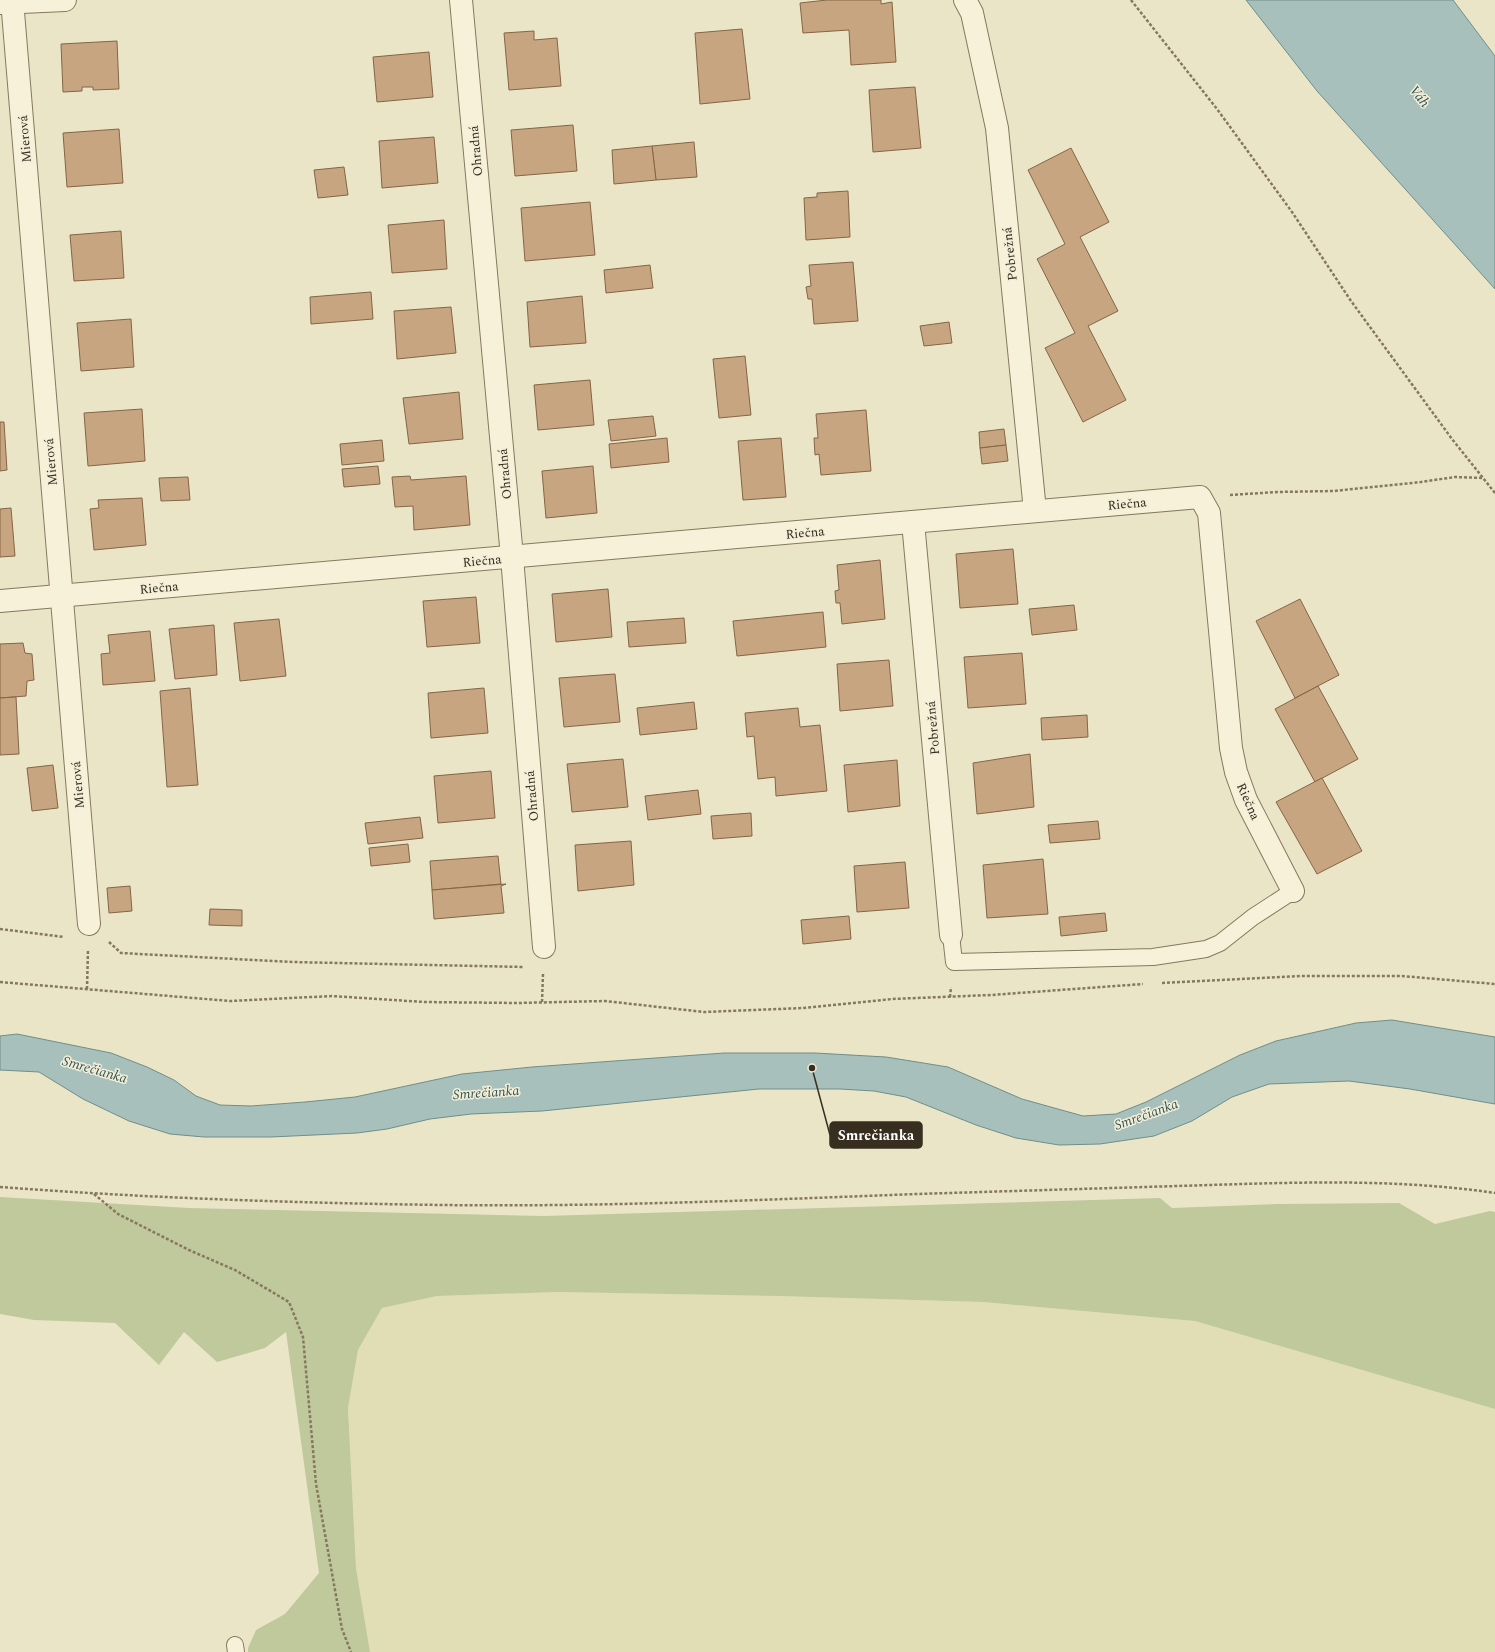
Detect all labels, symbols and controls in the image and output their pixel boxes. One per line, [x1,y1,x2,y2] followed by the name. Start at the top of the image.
[1404,81,1435,112] water label: Váh
[13,114,37,163] street label: Mierová
[464,124,488,177] street label: Ohradná
[997,225,1023,282] street label: Pobrežná
[39,437,63,486] street label: Mierová
[493,447,517,500] street label: Ohradná
[1107,492,1148,516] street label: Riečna
[785,521,826,545] street label: Riečna
[462,549,503,573] street label: Riečna
[139,576,180,600] street label: Riečna
[921,700,945,756] street label: Pobrežná
[66,760,90,809] street label: Mierová
[520,769,544,822] street label: Ohradná
[1231,780,1265,824] street label: Riečna
[60,1050,130,1089] water label: Smrečianka
[452,1080,520,1105] water label: Smrečianka
[1111,1093,1181,1136] water label: Smrečianka
[830,1122,922,1148] callout: Smrečianka
[838,1125,915,1146] text: Smrečianka

